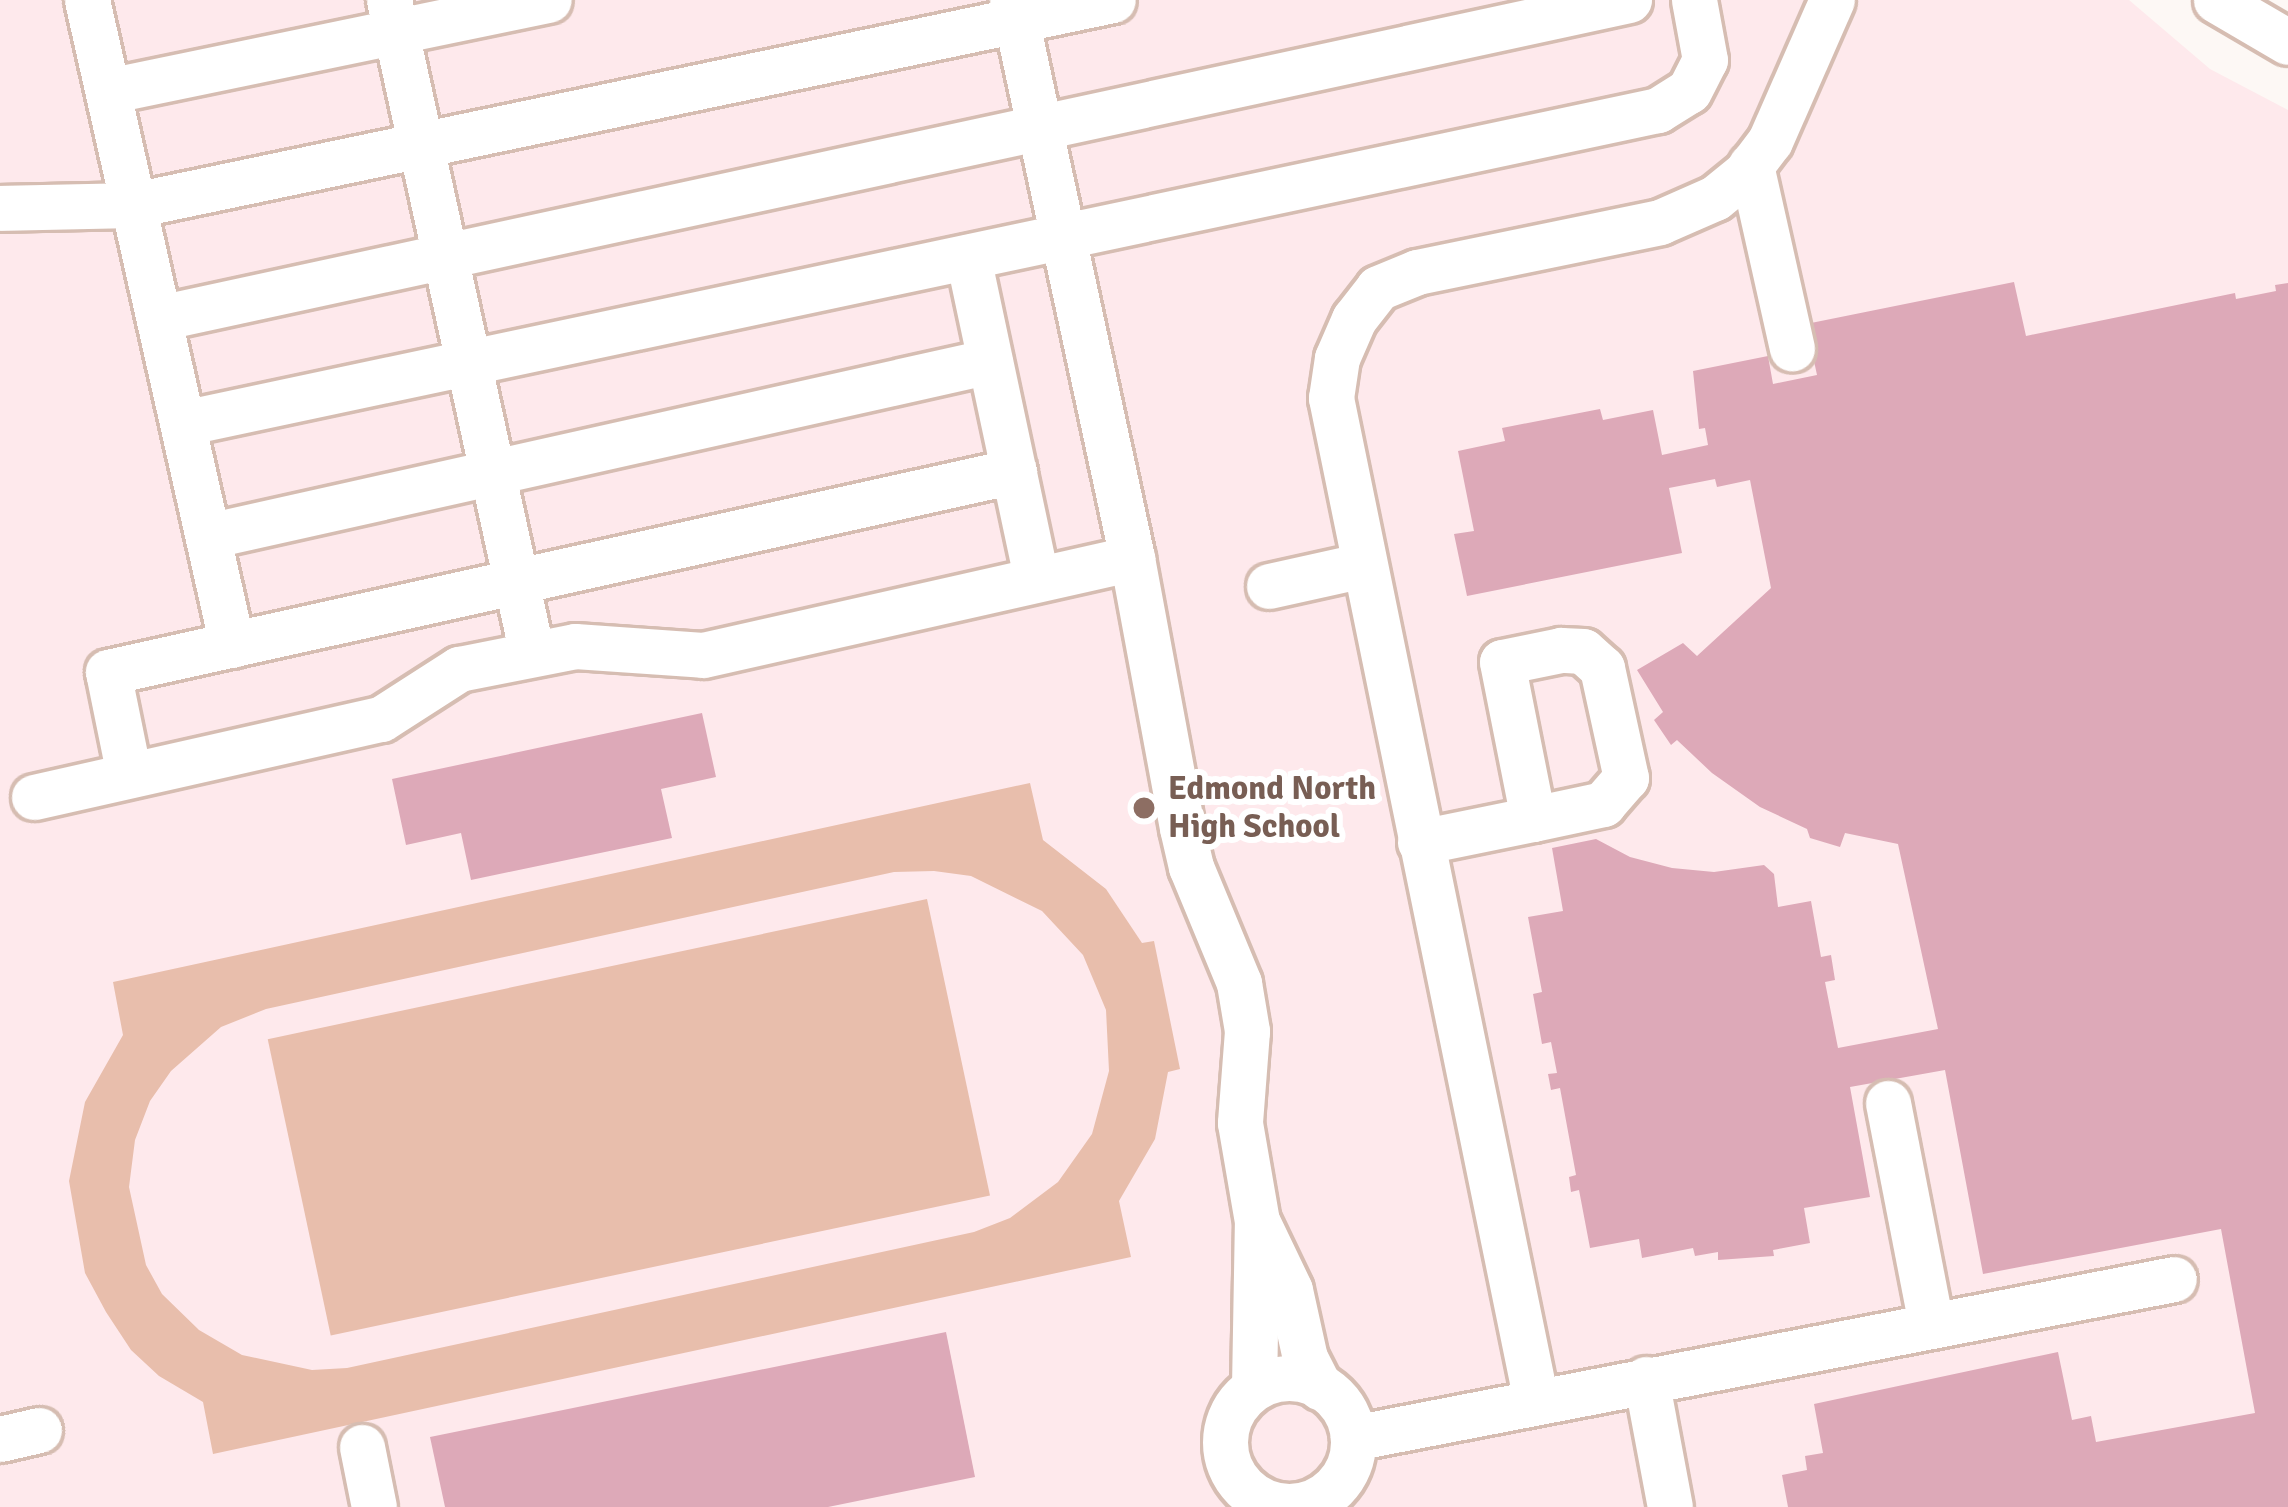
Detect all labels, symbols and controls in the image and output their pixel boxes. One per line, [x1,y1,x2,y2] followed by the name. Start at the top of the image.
[1168,769,1376,847] place label: Edmond North High School
[1131,795,1157,821] marker: Edmond North High School

